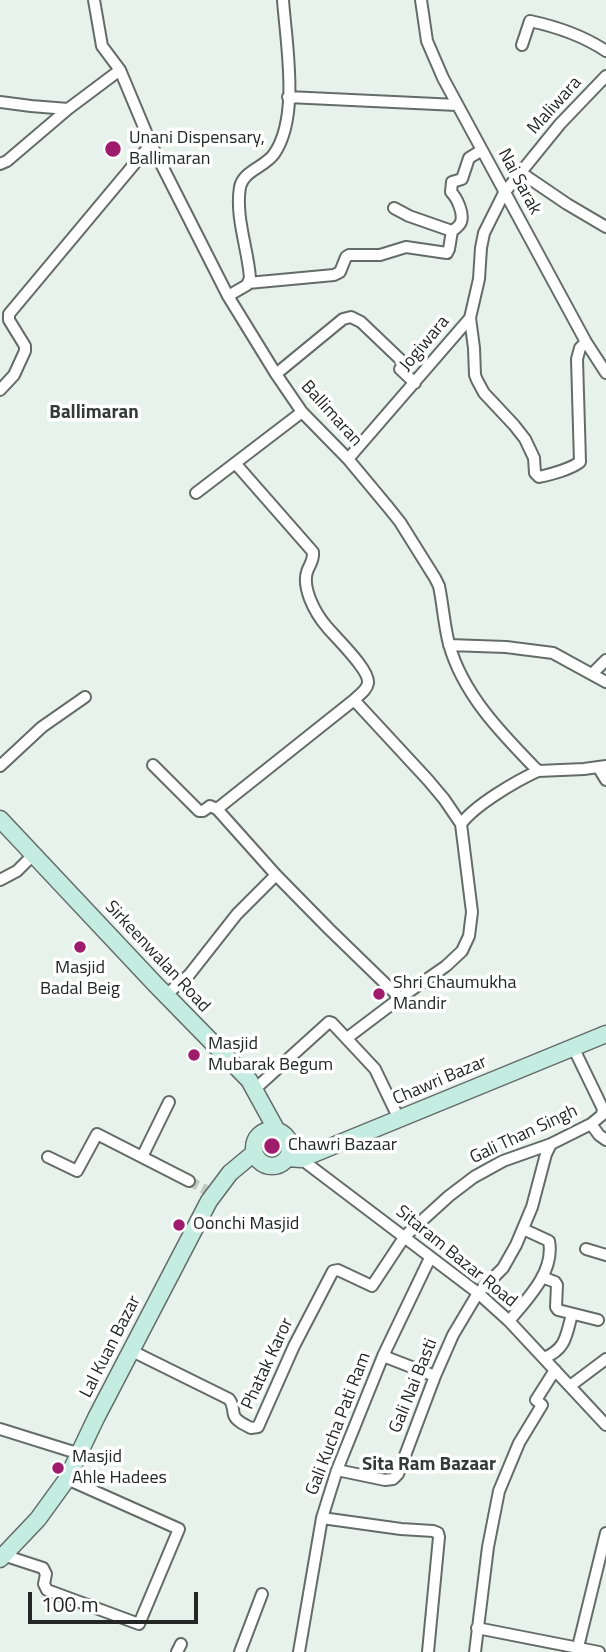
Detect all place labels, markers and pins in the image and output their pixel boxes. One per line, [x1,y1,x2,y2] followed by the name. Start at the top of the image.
[129,128,265,170] place label: Unani Dispensary, Ballimaran
[103,139,123,159] marker: Unani Dispensary, Ballimaran
[72,939,88,955] marker: Masjid Badal Beig
[40,958,120,1000] place label: Masjid Badal Beig
[393,973,516,1016] place label: Shri Chaumukha Mandir
[371,986,387,1002] marker: Shri Chaumukha Mandir
[208,1034,333,1076] place label: Masjid Mubarak Begum
[186,1047,202,1063] marker: Masjid Mubarak Begum
[288,1135,397,1157] place label: Chawri Bazaar
[262,1136,282,1156] marker: Chawri Bazaar
[193,1214,299,1236] place label: Oonchi Masjid
[171,1217,187,1233] marker: Oonchi Masjid
[72,1447,167,1490] place label: Masjid Ahle Hadees
[50,1460,66,1476] marker: Masjid Ahle Hadees

